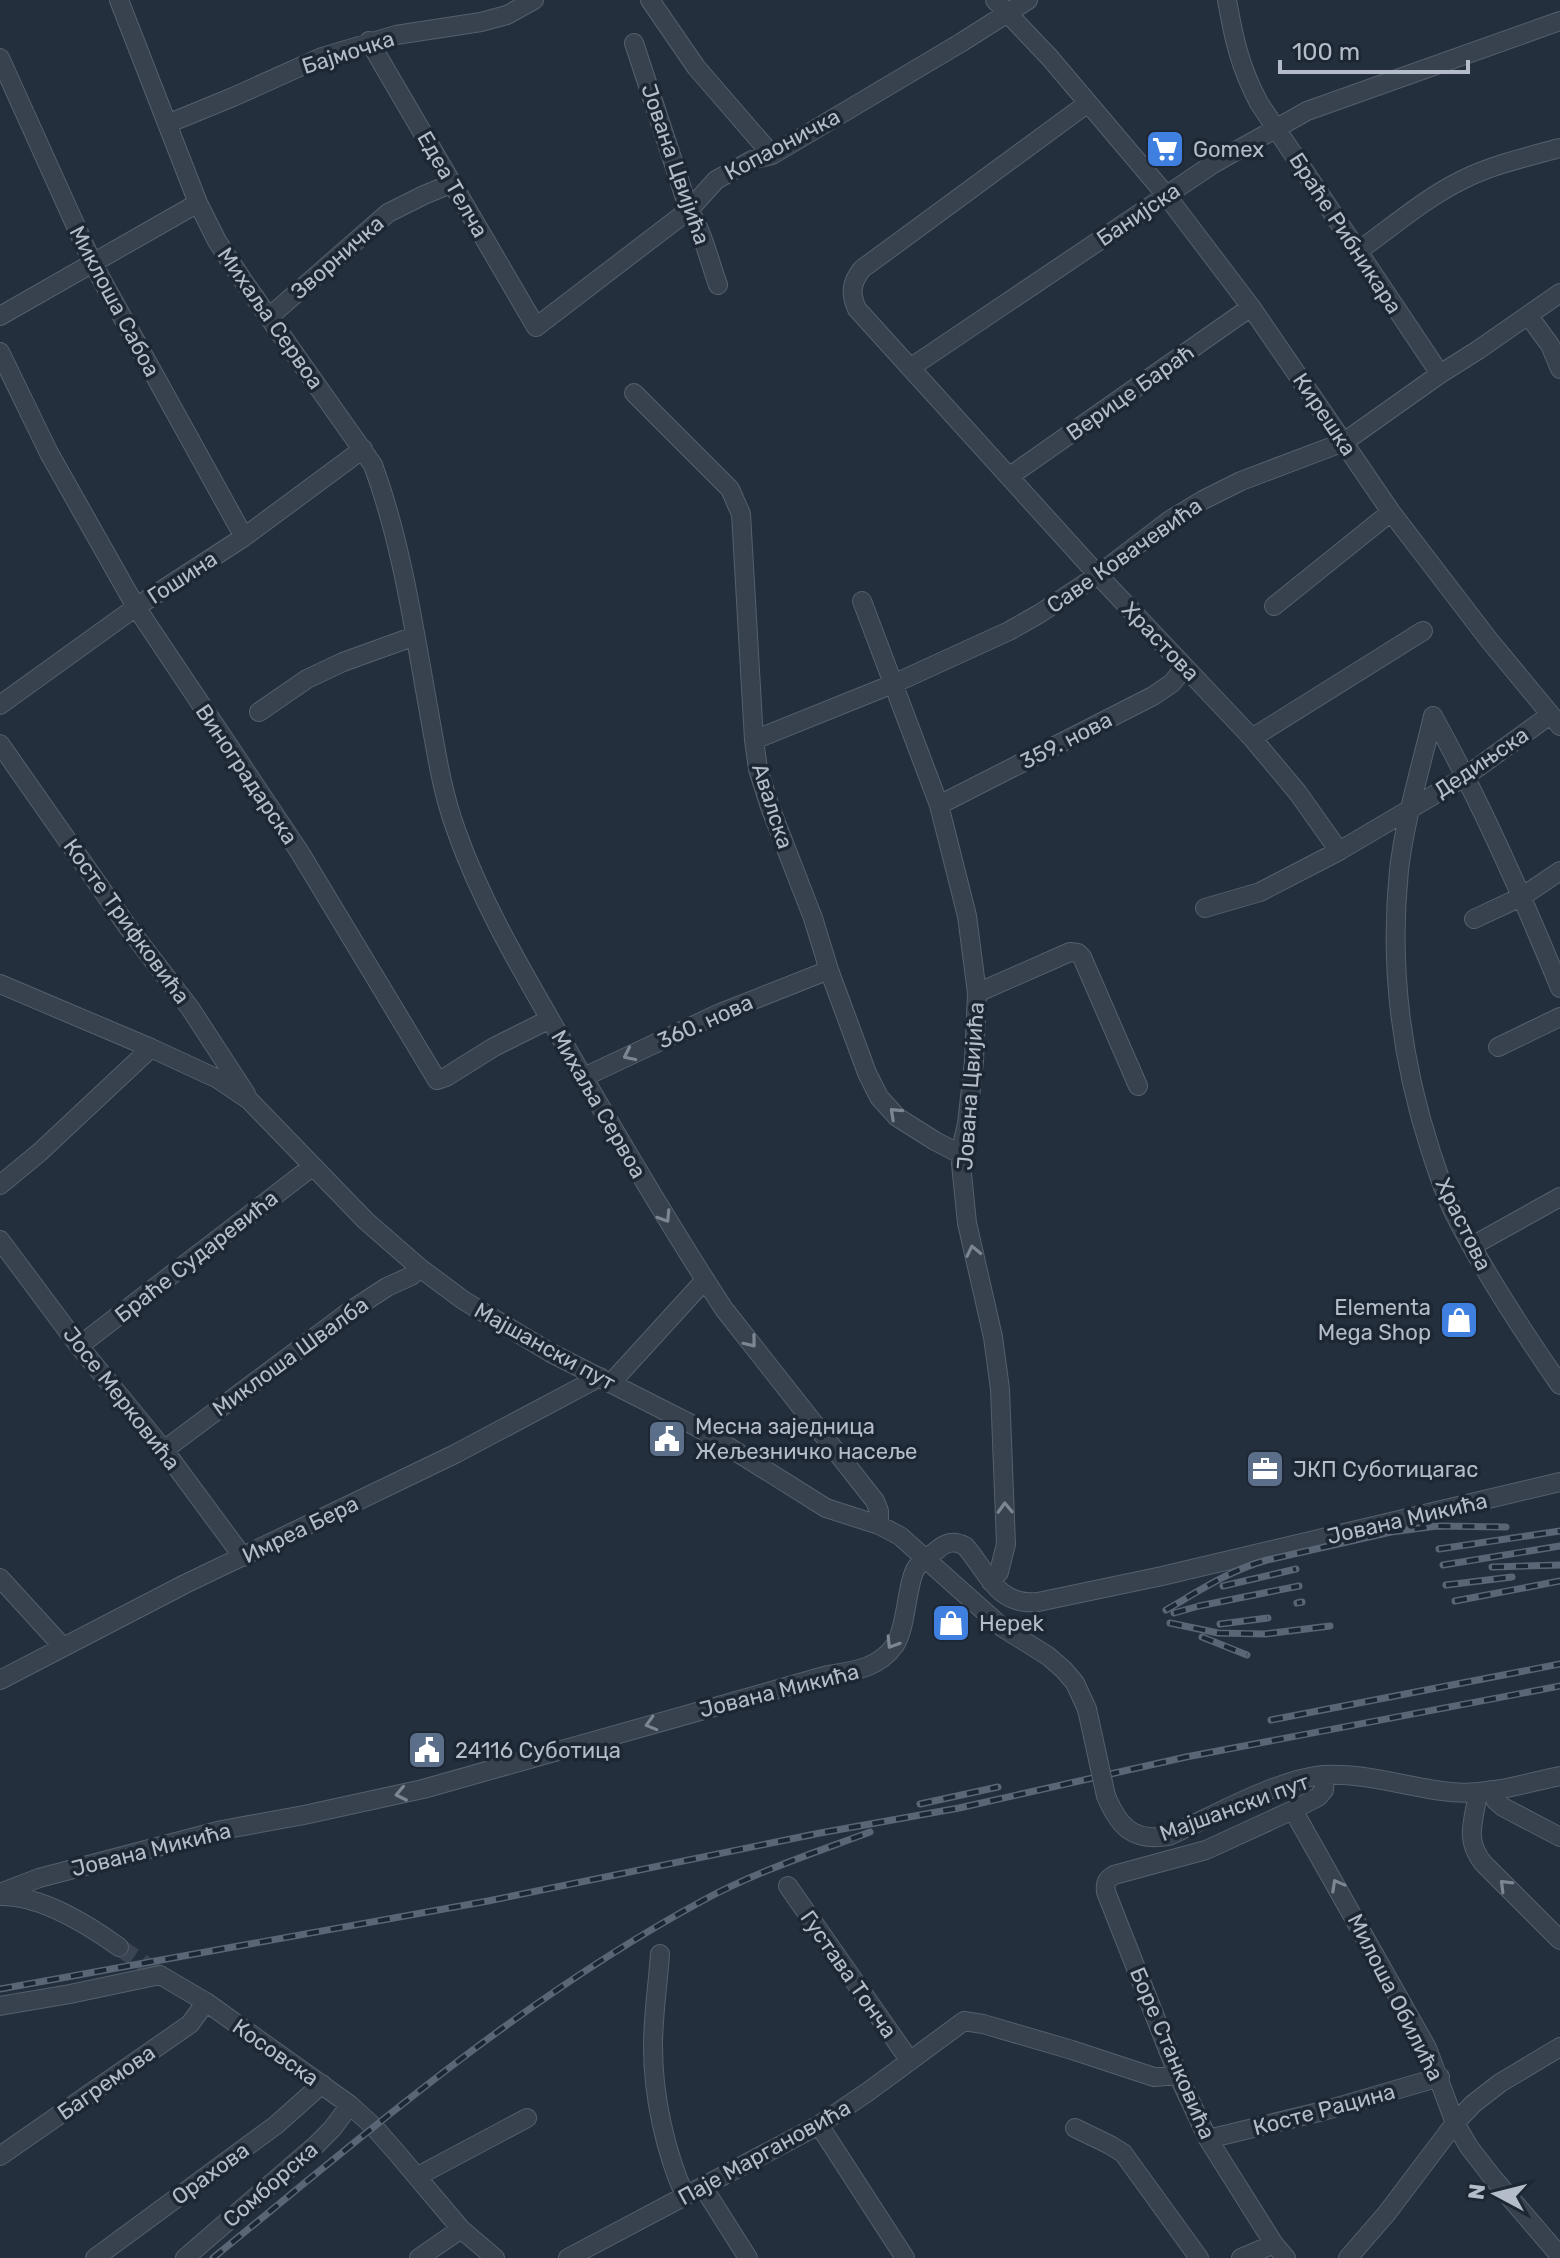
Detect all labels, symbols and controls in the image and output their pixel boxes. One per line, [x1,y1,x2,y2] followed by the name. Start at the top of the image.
[1280,24,1468,74] scale bar
[299,25,398,80] street label: Бајмочка
[1292,38,1360,66] text: 100 m
[635,80,716,248] street label: Јована Цвијића
[720,103,845,186] street label: Копаоничка
[411,126,494,242] street label: Едеа Телча
[1144,128,1186,170] supermarket icon: Gomex
[1193,136,1264,163] place label: Gomex
[1283,148,1408,319] street label: Браће Рибникара
[1091,177,1185,252] street label: Банијска
[285,210,389,305] street label: Зворничка
[63,221,166,381] street label: Миклоша Сабоа
[212,242,329,394] street label: Михаља Сервоа
[1061,338,1199,446] street label: Верице Бараћ
[1287,368,1362,461] street label: Кирешка
[1041,492,1207,619] street label: Саве Ковачевића
[142,545,222,610] street label: Гошина
[1116,596,1205,687] street label: Храстова
[190,699,303,850] street label: Виноградарска
[1016,706,1117,775] street label: 359. нова
[1429,721,1534,804] street label: Дедињска
[746,760,799,852] street label: Авалска
[58,833,196,1009] street label: Косте Трифковића
[653,988,757,1054] street label: 360. нова
[951,1001,990,1171] street label: Јована Цвијића
[545,1025,652,1183] street label: Михаља Сервоа
[623,1045,637,1061] one-way arrow
[890,1107,904,1122] one-way arrow
[1430,1173,1498,1275] street label: Храстова
[109,1184,283,1328] street label: Браће Сударевића
[656,1208,671,1223] one-way arrow
[965,1244,982,1258] one-way arrow
[207,1291,374,1422] street label: Миклоша Швалба
[1318,1294,1431,1346] place label: Elementa Mega Shop
[470,1297,620,1396] street label: Мајшански пут
[1438,1299,1480,1341] shop icon: Elementa Mega Shop
[57,1321,186,1475] street label: Јосе Мерковића
[741,1333,756,1348] one-way arrow
[695,1413,917,1465] place label: Месна заједница Жељезничко насеље
[646,1418,688,1460] public building icon: Месна заједница Жељезничко насеље
[1244,1448,1286,1490] office icon: ЈКП Суботицагас
[1293,1456,1478,1483] place label: ЈКП Суботицагас
[1324,1487,1490,1550] street label: Јована Микића
[238,1490,363,1569] street label: Имреа Бера
[996,1501,1013,1514] one-way arrow
[930,1602,972,1644] shop icon: Hepek
[979,1610,1044,1637] place label: Hepek
[887,1635,902,1649] one-way arrow
[696,1658,862,1723] street label: Јована Микића
[644,1715,658,1731] one-way arrow
[406,1729,448,1771] public building icon: 24116 Суботица
[455,1737,621,1764] place label: 24116 Суботица
[1156,1768,1313,1847] street label: Мајшански пут
[394,1785,408,1802] one-way arrow
[68,1817,234,1882] street label: Јована Микића
[1331,1880,1347,1894] one-way arrow
[1500,1880,1514,1894] one-way arrow
[795,1905,903,2043] street label: Густава Тонча
[1342,1909,1449,2085] street label: Милоша Обилића
[1124,1963,1221,2143] street label: Боре Станковића
[227,2013,324,2092] street label: Косовска
[52,2039,160,2126] street label: Багремова
[1250,2078,1398,2141] street label: Косте Рацина
[673,2094,855,2211] street label: Паје Маргановића
[166,2136,254,2211] street label: Орахова
[217,2136,323,2233] street label: Сомборска
[1456,2154,1536,2234] north arrow
[1462,2182,1491,2201] text: N

